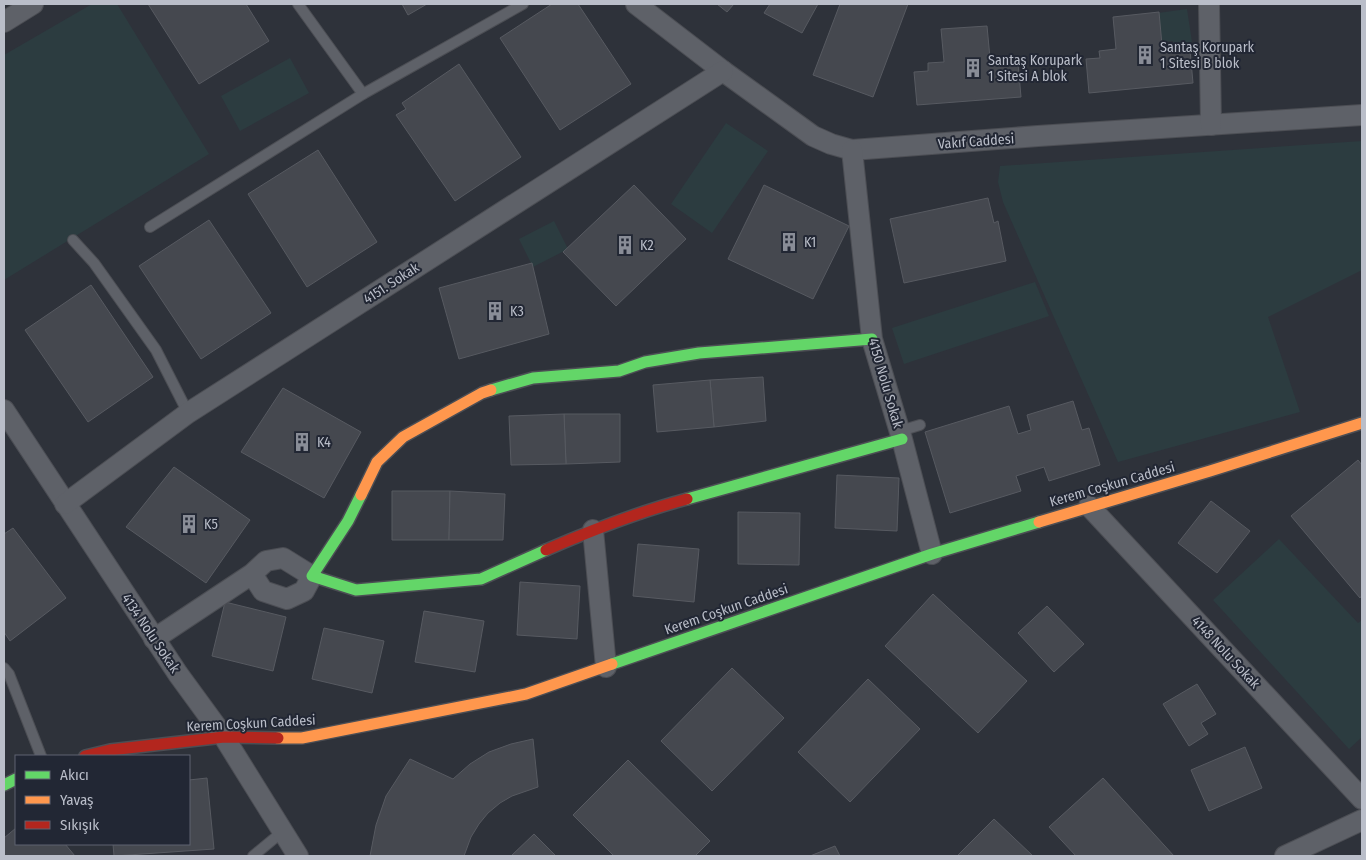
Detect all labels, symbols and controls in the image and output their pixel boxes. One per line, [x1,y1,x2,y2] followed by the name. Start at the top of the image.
[1160,39,1255,72] place label: Santaş Korupark 1 Sitesi B blok
[1134,44,1156,66] building icon: Santaş Korupark 1 Sitesi B blok
[988,52,1083,85] place label: Santaş Korupark 1 Sitesi A blok
[962,57,984,79] building icon: Santaş Korupark 1 Sitesi A blok
[937,130,1015,153] street label: Vakıf Caddesi
[778,231,800,253] building icon: K1
[614,234,636,256] building icon: K2
[804,234,816,251] place label: K1
[640,237,654,254] place label: K2
[360,259,423,308] street label: 4151. Sokak
[484,300,506,322] building icon: K3
[510,303,524,320] place label: K3
[865,336,907,430] street label: 4150 Nolu Sokak
[291,431,313,453] building icon: K4
[317,434,331,451] place label: K4
[1048,458,1177,510] street label: Kerem Coşkun Caddesi
[178,513,200,535] building icon: K5
[204,516,218,533] place label: K5
[662,580,790,639] street label: Kerem Coşkun Caddesi
[118,590,184,677] street label: 4134 Nolu Sokak
[1188,613,1264,692] street label: 4148 Nolu Sokak
[186,712,316,735] street label: Kerem Coşkun Caddesi
[15,755,190,845] legend
[60,766,89,784] text: Akıcı
[60,791,94,809] text: Yavaş
[60,816,99,834] text: Sıkışık

